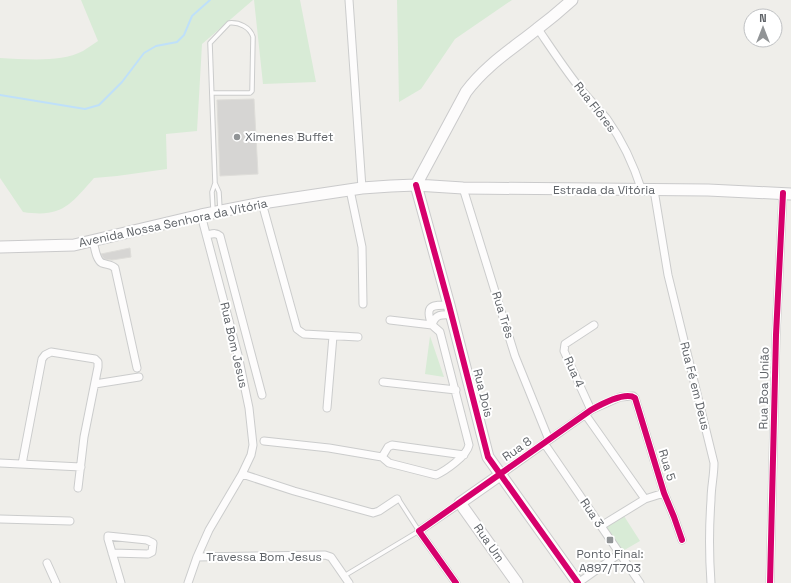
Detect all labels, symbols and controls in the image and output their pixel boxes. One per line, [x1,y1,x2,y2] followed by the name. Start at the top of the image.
[743,8,783,48] north arrow
[759,11,767,25] text: N
[570,79,620,135] street label: Rua Flôres
[245,129,333,145] place label: Ximenes Buffet
[232,132,242,142] marker: Ximenes Buffet
[553,182,655,198] street label: Estrada da Vitória
[77,195,269,251] street label: Avenida Nossa Senhora da Vitória
[488,289,518,341] street label: Rua Três
[216,301,252,389] street label: Rua Bom Jesus
[676,340,714,432] street label: Rua Fé em Deus
[755,347,773,429] street label: Rua Boa União
[560,354,588,391] street label: Rua 4
[469,367,497,419] street label: Rua Dois
[499,433,535,465] street label: Rua 8
[655,447,679,483] street label: Rua 5
[576,495,608,531] street label: Rua 3
[470,521,508,565] street label: Rua Um
[605,535,615,545] marker: Ponto Final: A897/T703
[576,546,644,576] place label: Ponto Final: A897/T703
[206,549,322,565] street label: Travessa Bom Jesus

